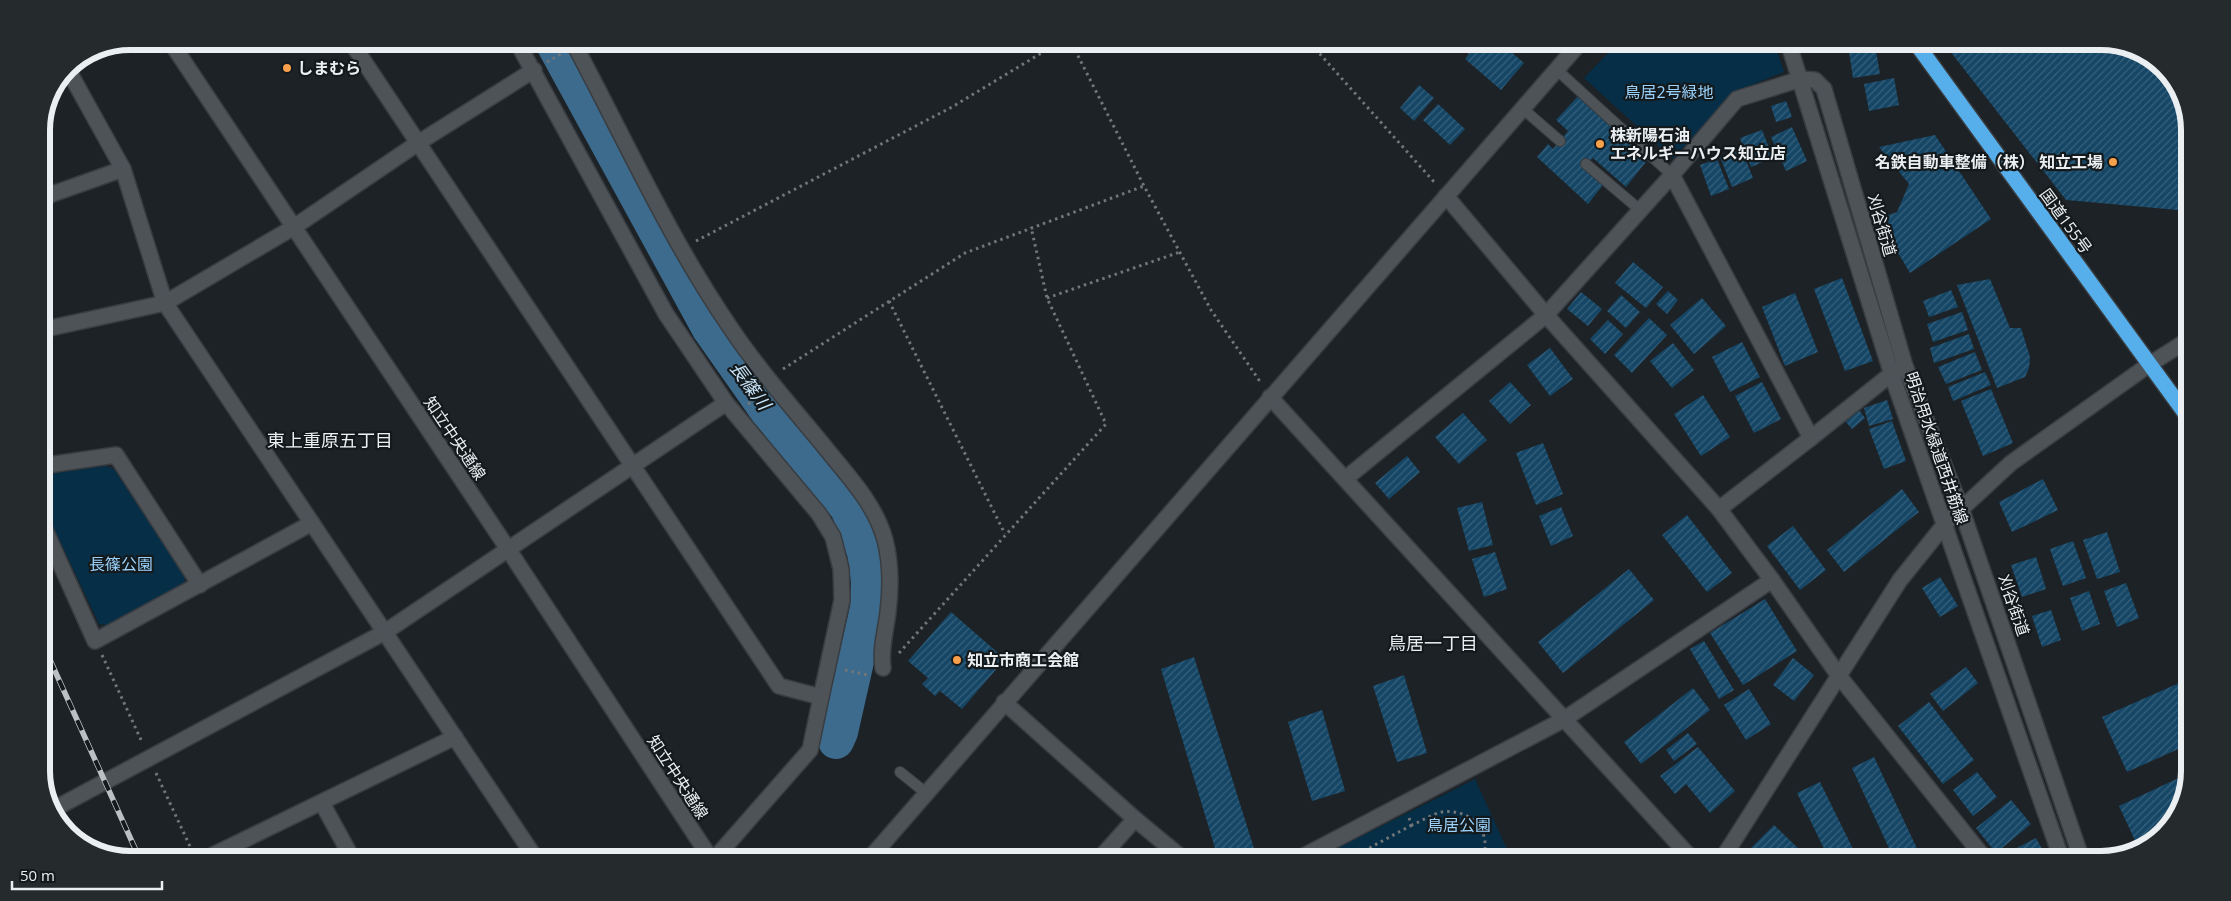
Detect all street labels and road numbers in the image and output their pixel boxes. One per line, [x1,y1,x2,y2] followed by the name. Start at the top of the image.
[2035,184,2097,258] street label: 国道155号
[1863,191,1901,259] street label: 刈谷街道
[1901,369,1973,527] street label: 明治用水緑道西井筋線
[419,392,491,484] street label: 知立中央通線
[1993,571,2035,639] street label: 刈谷街道
[643,731,713,823] street label: 知立中央通線

